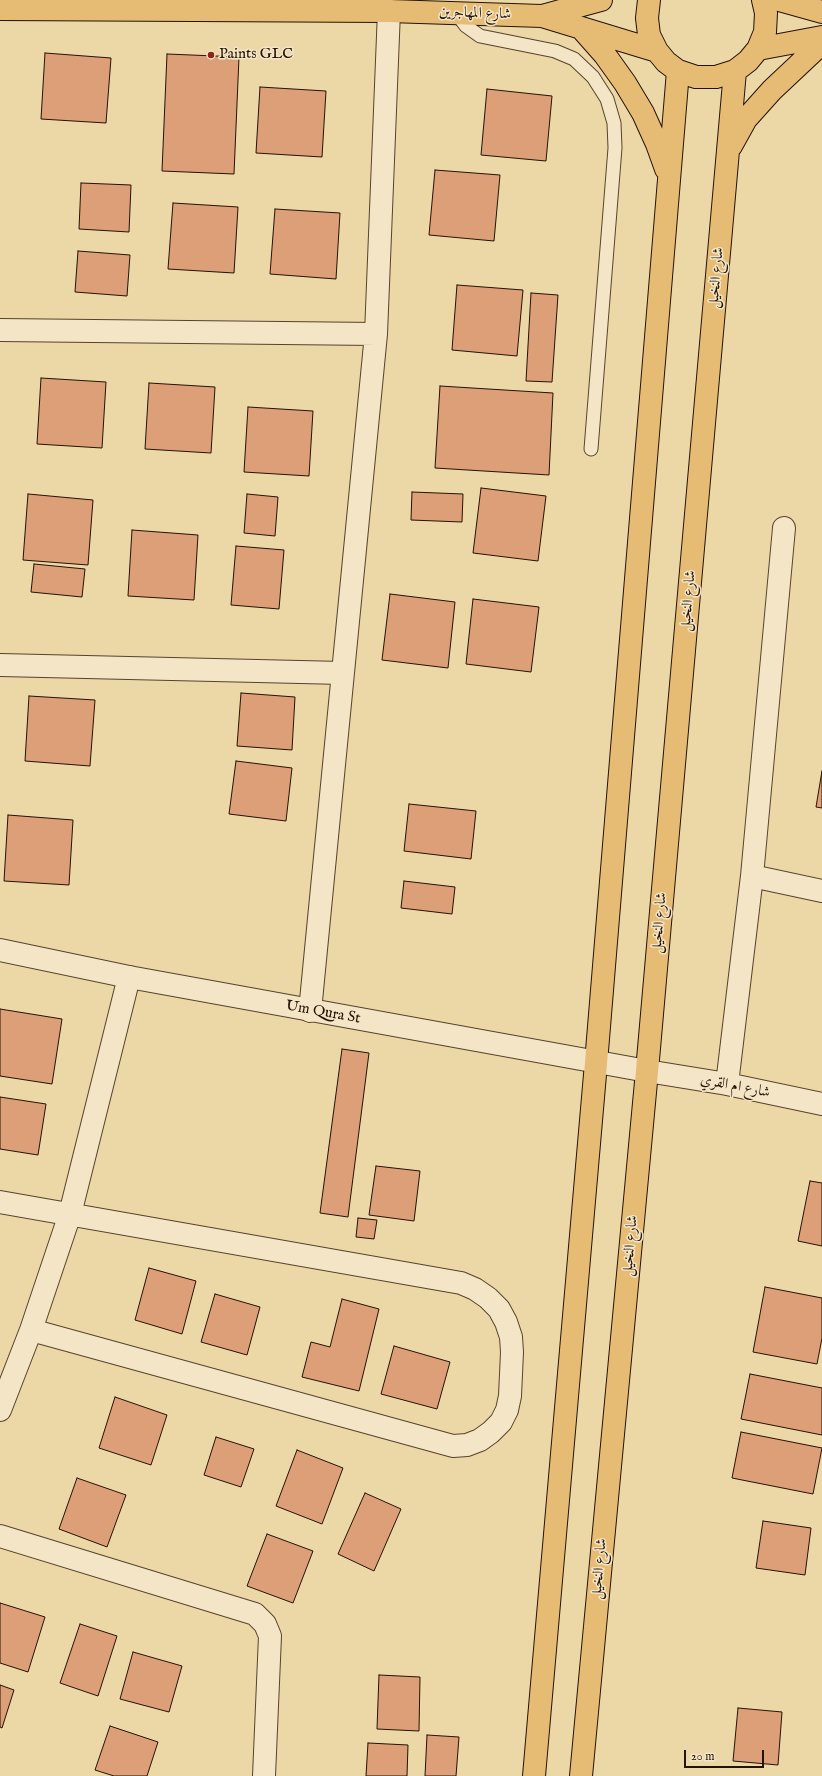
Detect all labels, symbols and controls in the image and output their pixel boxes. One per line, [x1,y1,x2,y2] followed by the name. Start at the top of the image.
[439,4,511,24] street label: شارع المهاجرين
[219,46,293,64] place label: Paints GLC
[206,50,216,60] marker: Paints GLC
[705,247,729,309] street label: شارع النخيل
[677,570,701,632] street label: شارع النخيل
[648,892,672,954] street label: شارع النخيل
[284,998,362,1028] street label: Um Qura St
[699,1071,771,1103] street label: شارع ام القري
[619,1215,643,1277] street label: شارع النخيل
[588,1538,612,1600] street label: شارع النخيل
[686,1742,766,1768] scale bar
[691,1749,714,1764] text: 20 m

